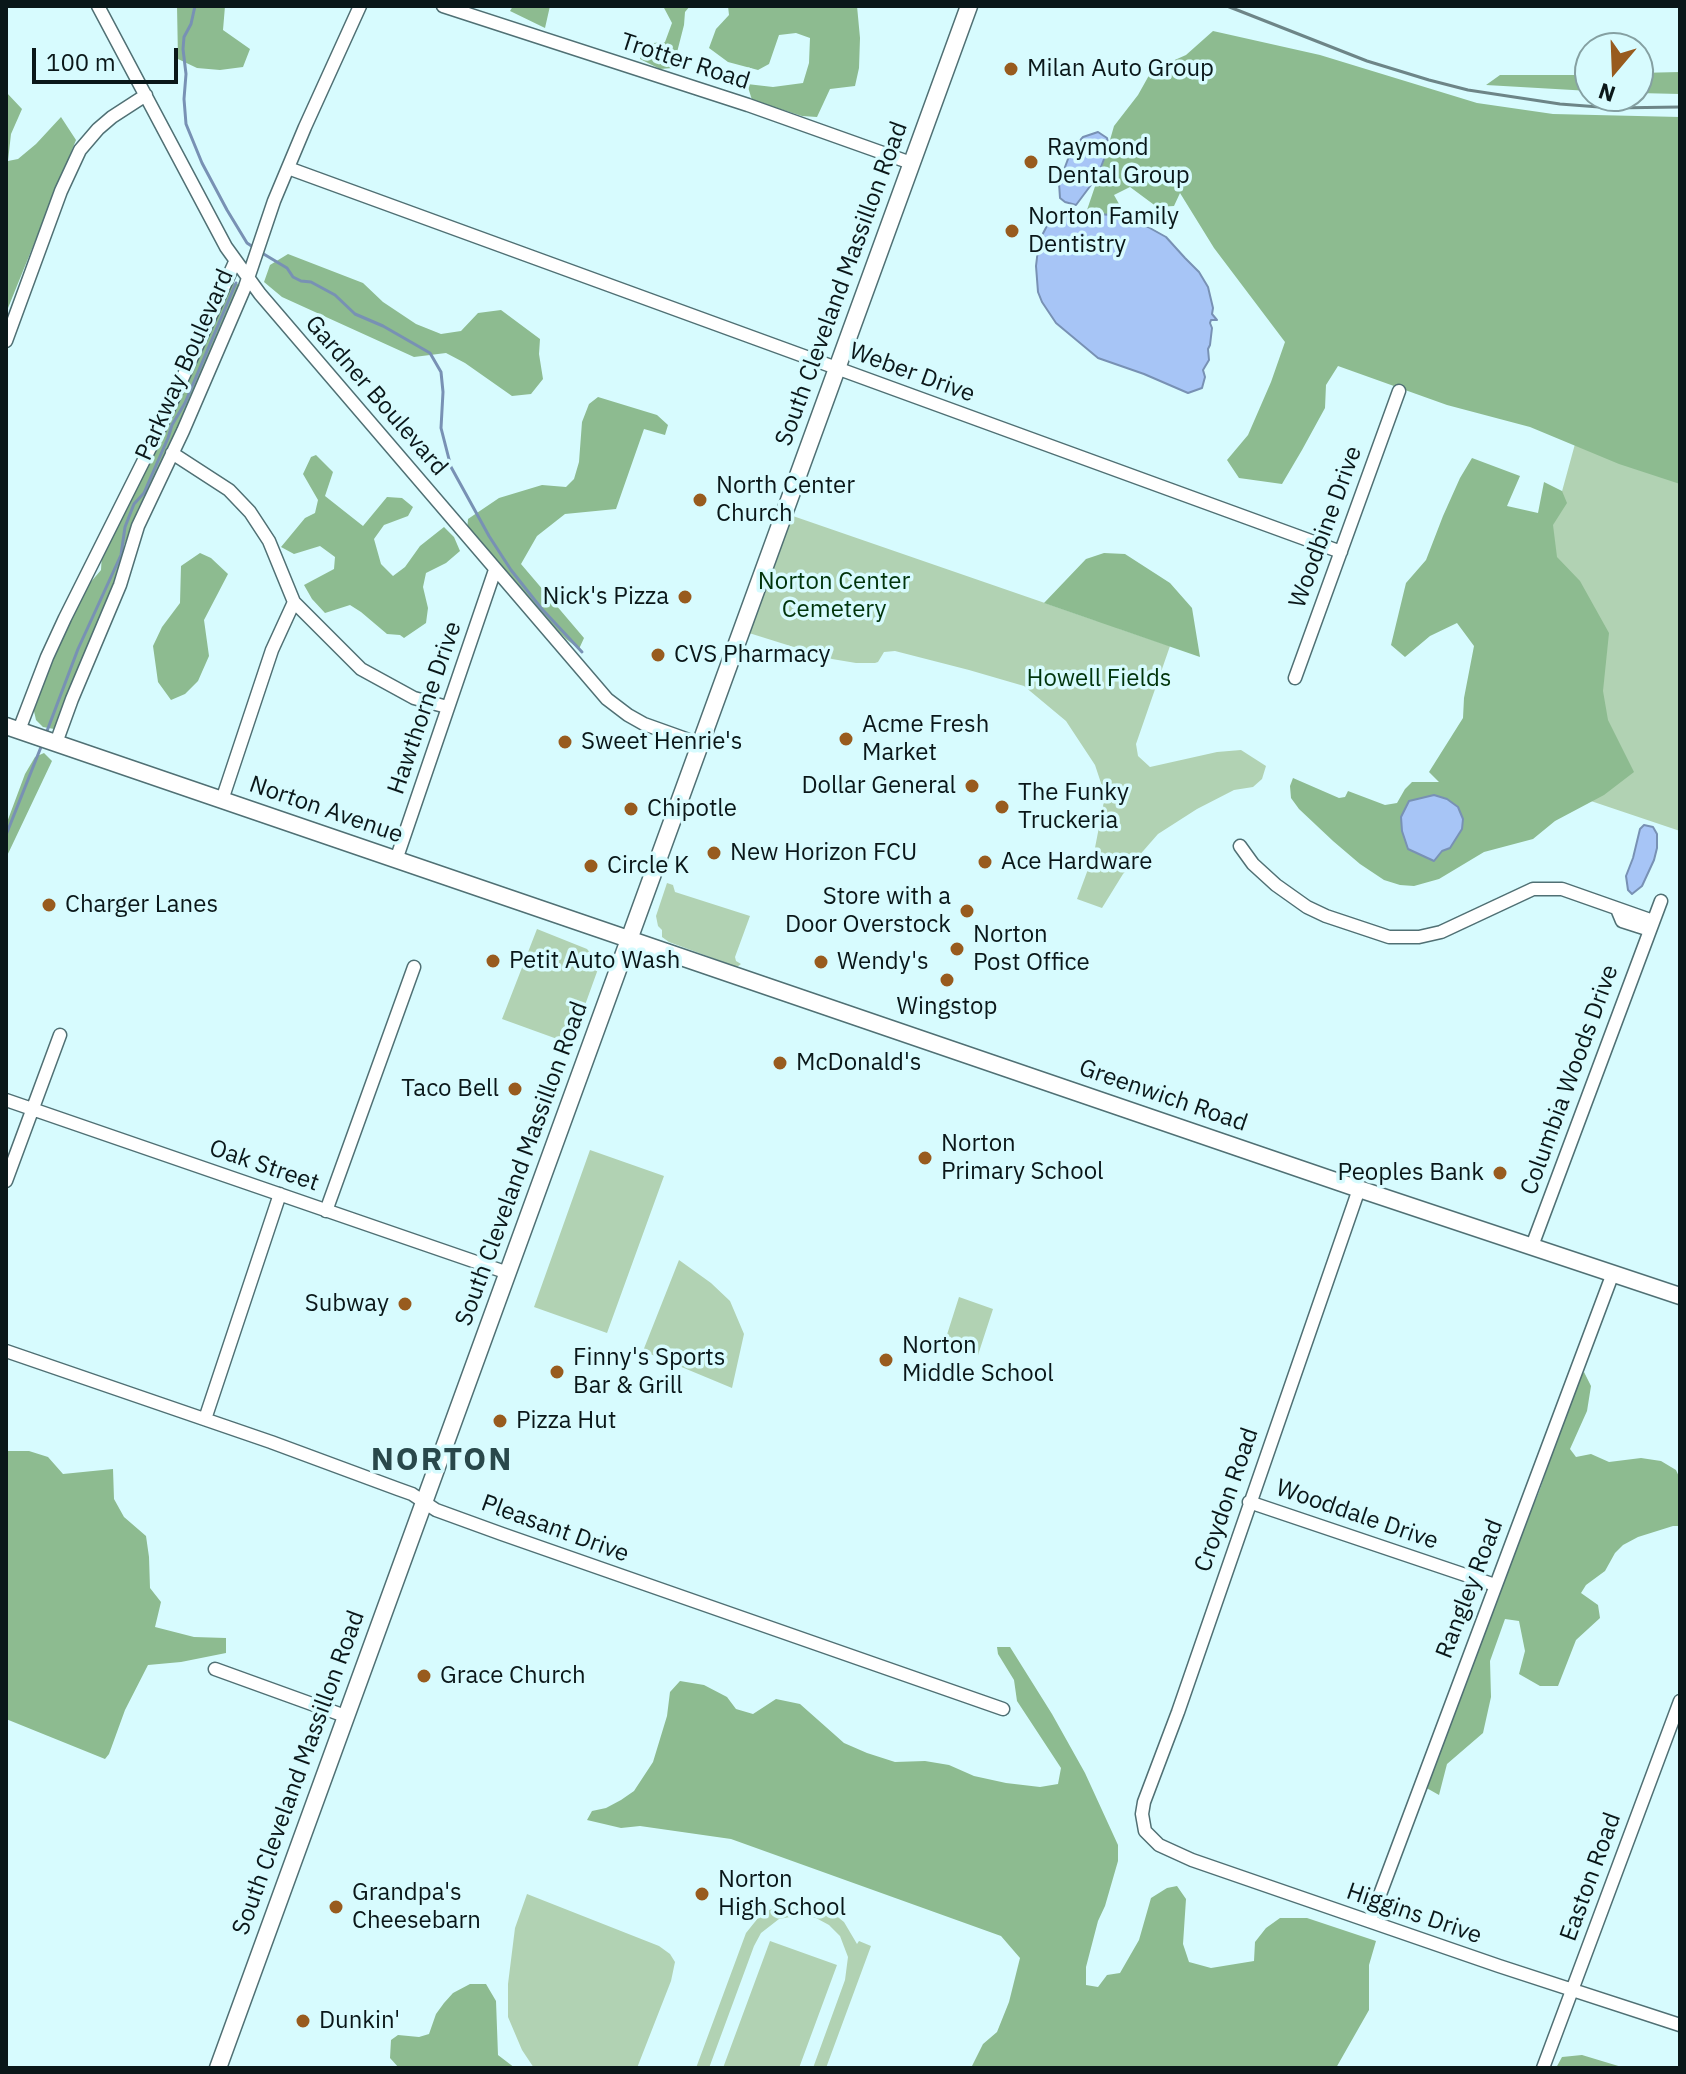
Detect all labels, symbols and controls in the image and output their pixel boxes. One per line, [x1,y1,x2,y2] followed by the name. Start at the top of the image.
[617,28,753,96] street label: Trotter Road
[36,32,182,82] scale bar
[1574,32,1654,112] north arrow
[46,46,116,78] text: 100 m
[1027,55,1214,83] place label: Milan Auto Group
[1002,60,1020,78] marker: Milan Auto Group
[1594,77,1619,110] text: N
[770,118,914,450] street label: South Cleveland Massillon Road
[1047,134,1190,190] place label: Raymond Dental Group
[1022,153,1040,171] marker: Raymond Dental Group
[1028,203,1179,259] place label: Norton Family Dentistry
[1003,222,1021,240] marker: Norton Family Dentistry
[130,265,240,465] street label: Parkway Boulevard
[299,310,453,482] street label: Gardner Boulevard
[845,337,979,409] street label: Weber Drive
[1283,442,1369,612] street label: Woodbine Drive
[716,472,855,528] place label: North Center Church
[691,491,709,509] marker: North Center Church
[758,568,910,624] park label: Norton Center Cemetery
[543,583,669,611] place label: Nick's Pizza
[676,588,694,606] marker: Nick's Pizza
[382,618,468,798] street label: Hawthorne Drive
[674,641,831,669] place label: CVS Pharmacy
[649,646,667,664] marker: CVS Pharmacy
[1026,665,1172,693] park label: Howell Fields
[862,711,989,767] place label: Acme Fresh Market
[581,728,742,756] place label: Sweet Henrie's
[837,730,855,748] marker: Acme Fresh Market
[556,733,574,751] marker: Sweet Henrie's
[245,770,407,850] street label: Norton Avenue
[802,772,956,800] place label: Dollar General
[963,777,981,795] marker: Dollar General
[1018,779,1129,835] place label: The Funky Truckeria
[647,795,737,823] place label: Chipotle
[993,798,1011,816] marker: The Funky Truckeria
[622,800,640,818] marker: Chipotle
[730,839,917,867] place label: New Horizon FCU
[705,844,723,862] marker: New Horizon FCU
[1001,848,1152,876] place label: Ace Hardware
[607,852,689,880] place label: Circle K
[976,853,994,871] marker: Ace Hardware
[582,857,600,875] marker: Circle K
[785,883,951,939] place label: Store with a Door Overstock
[65,891,218,919] place label: Charger Lanes
[40,896,58,914] marker: Charger Lanes
[958,902,976,920] marker: Store with a Door Overstock
[973,921,1090,977] place label: Norton Post Office
[948,940,966,958] marker: Norton Post Office
[509,947,680,975] place label: Petit Auto Wash
[837,948,929,976] place label: Wendy's
[484,952,502,970] marker: Petit Auto Wash
[812,953,830,971] marker: Wendy's
[1515,961,1625,1199] street label: Columbia Woods Drive
[938,971,956,989] marker: Wingstop
[897,993,997,1021] place label: Wingstop
[450,998,594,1330] street label: South Cleveland Massillon Road
[796,1049,921,1077] place label: McDonald's
[771,1054,789,1072] marker: McDonald's
[1075,1054,1251,1138] street label: Greenwich Road
[401,1075,499,1103] place label: Taco Bell
[506,1080,524,1098] marker: Taco Bell
[941,1130,1104,1186] place label: Norton Primary School
[205,1134,323,1198] street label: Oak Street
[916,1149,934,1167] marker: Norton Primary School
[1338,1159,1484,1187] place label: Peoples Bank
[1491,1164,1509,1182] marker: Peoples Bank
[305,1290,389,1318] place label: Subway
[396,1295,414,1313] marker: Subway
[902,1332,1054,1388] place label: Norton Middle School
[573,1344,725,1400] place label: Finny's Sports Bar & Grill
[877,1351,895,1369] marker: Norton Middle School
[548,1363,566,1381] marker: Finny's Sports Bar & Grill
[516,1407,616,1435] place label: Pizza Hut
[491,1412,509,1430] marker: Pizza Hut
[1189,1424,1265,1576] street label: Croydon Road
[371,1442,513,1480] district label: NORTON
[1272,1474,1442,1556] street label: Wooddale Drive
[477,1489,633,1569] street label: Pleasant Drive
[1430,1515,1510,1663] street label: Rangley Road
[227,1607,371,1939] street label: South Cleveland Massillon Road
[440,1662,586,1690] place label: Grace Church
[415,1667,433,1685] marker: Grace Church
[1554,1809,1628,1945] street label: Easton Road
[718,1866,846,1922] place label: Norton High School
[1343,1877,1485,1951] street label: Higgins Drive
[352,1879,481,1935] place label: Grandpa's Cheesebarn
[693,1885,711,1903] marker: Norton High School
[327,1898,345,1916] marker: Grandpa's Cheesebarn
[319,2007,400,2035] place label: Dunkin'
[294,2012,312,2030] marker: Dunkin'

